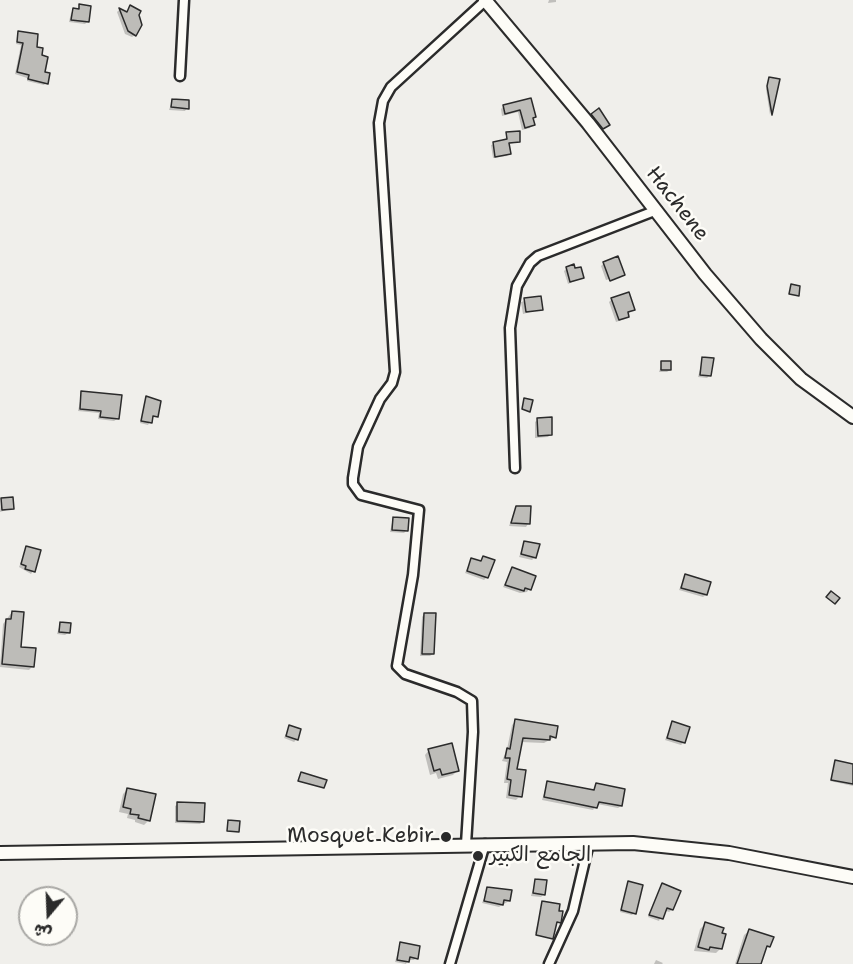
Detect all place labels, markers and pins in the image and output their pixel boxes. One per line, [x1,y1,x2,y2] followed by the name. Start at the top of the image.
[287,824,434,850] place label: Mosquet Kebir
[439,830,453,844] marker: Mosquet Kebir
[490,843,591,869] place label: الجامع الكبير
[471,849,485,863] marker: الجامع الكبير

